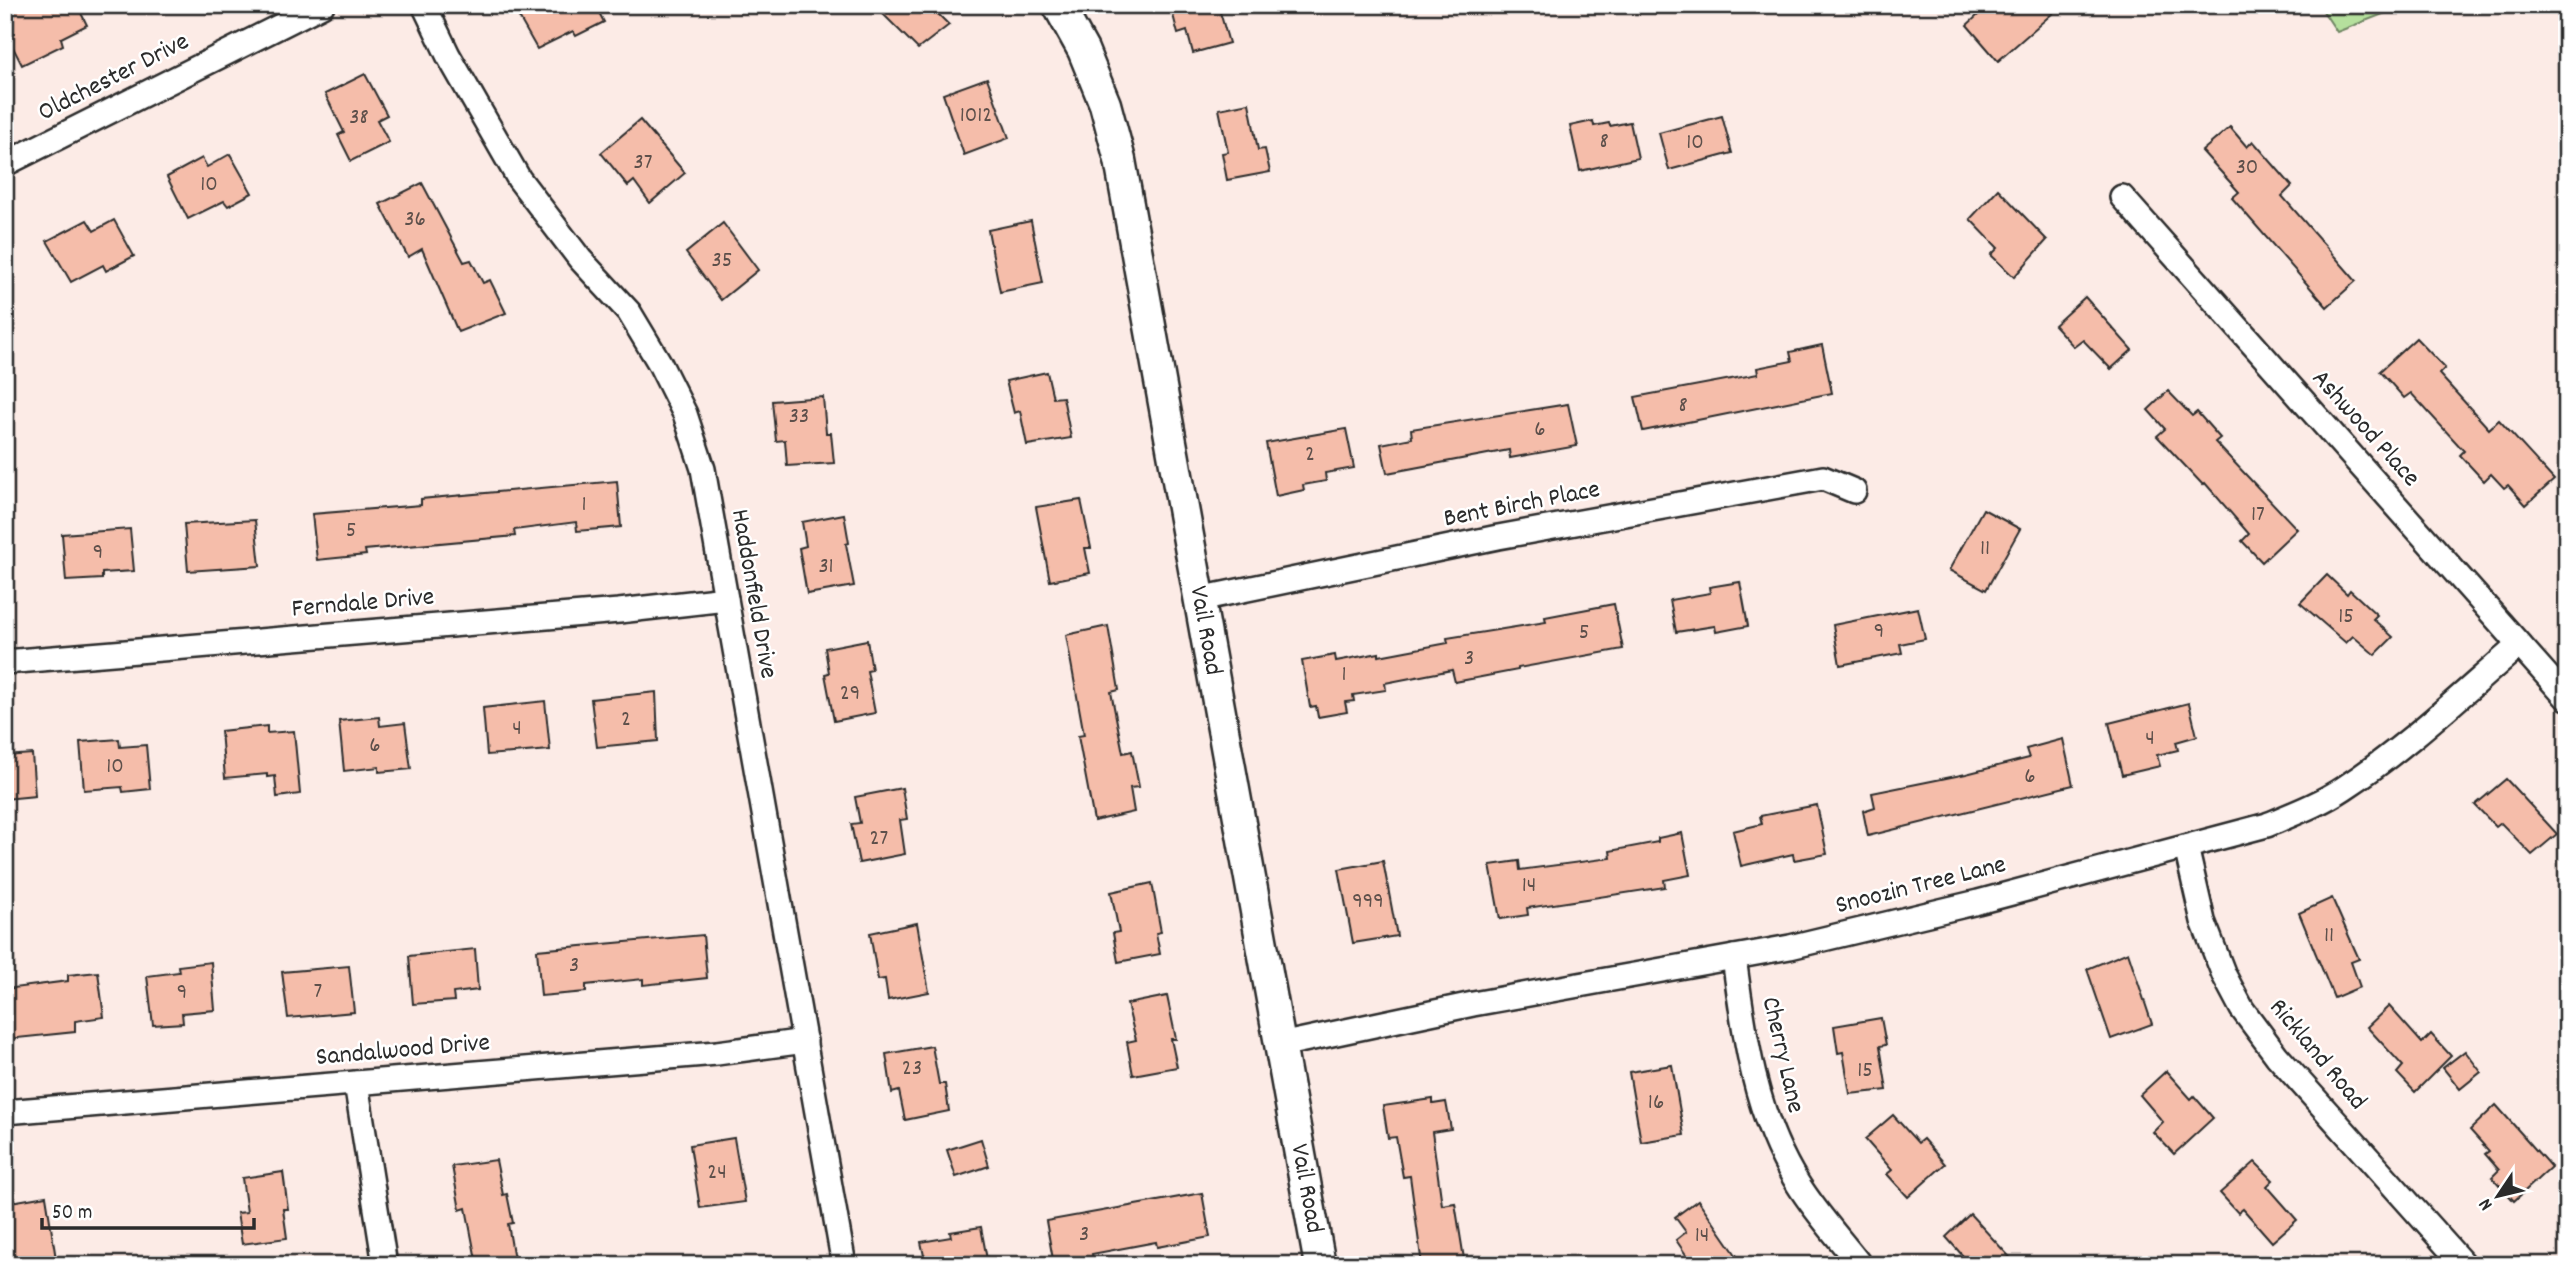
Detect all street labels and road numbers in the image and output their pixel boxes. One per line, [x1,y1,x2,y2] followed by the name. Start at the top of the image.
[32,24,196,132] street label: Oldchester Drive
[2302,362,2428,496] street label: Ashwood Place
[1441,472,1603,538] street label: Bent Birch Place
[720,506,786,682] street label: Haddonfield Drive
[290,579,436,629] street label: Ferndale Drive
[1179,583,1231,678] street label: Vail Road
[1832,847,2010,925] street label: Snoozin Tree Lane
[2259,991,2375,1119] street label: Rickland Road
[1751,993,1813,1117] street label: Cherry Lane
[315,1025,491,1077] street label: Sandalwood Drive
[1280,1141,1332,1236] street label: Vail Road

